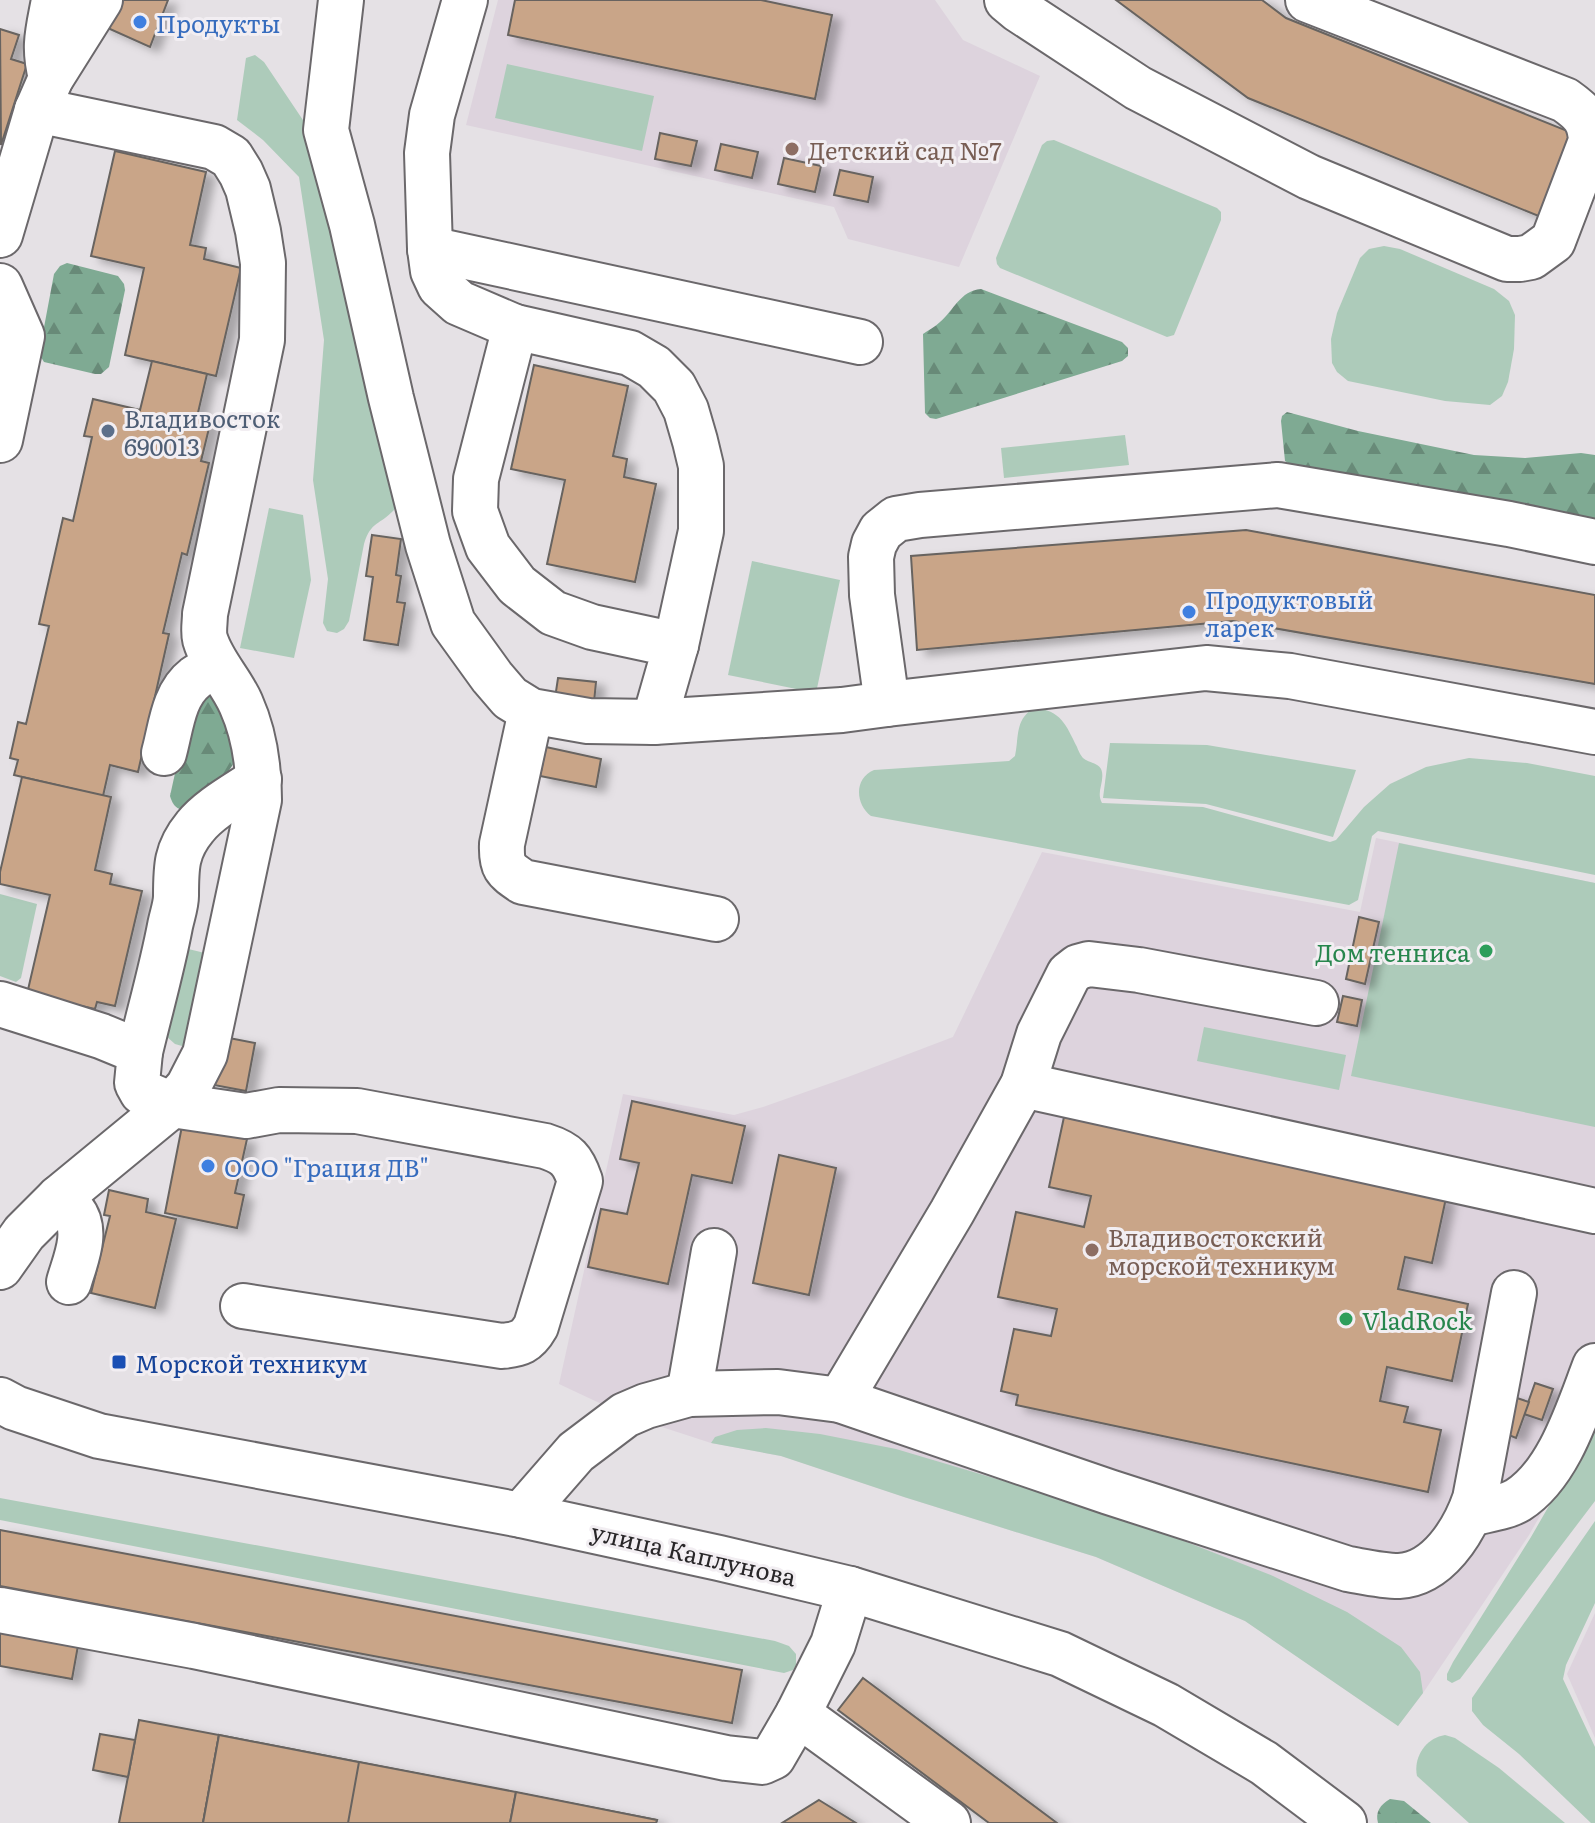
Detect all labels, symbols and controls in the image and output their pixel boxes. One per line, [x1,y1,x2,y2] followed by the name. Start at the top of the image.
[156,5,280,40] place label: Продукты
[131,13,149,31] marker: Продукты
[808,132,1002,167] place label: Детский сад №7
[783,140,801,158] marker: Детский сад №7
[124,400,280,463] place label: Владивосток 690013
[99,422,117,440] marker: Владивосток 690013
[1205,581,1373,644] place label: Продуктовый ларек
[1180,603,1198,621] marker: Продуктовый ларек
[1315,934,1470,969] place label: Дом тенниса
[1477,942,1495,960] marker: Дом тенниса
[224,1149,429,1184] place label: ООО "Грация ДВ"
[199,1157,217,1175] marker: ООО "Грация ДВ"
[1108,1219,1335,1282] place label: Владивостокский морской техникум
[1083,1241,1101,1259] marker: Владивостокский морской техникум
[1362,1302,1473,1337] place label: VladRock
[1337,1310,1355,1328] marker: VladRock
[135,1345,368,1380] place label: Морской техникум
[110,1353,128,1371] marker: Морской техникум
[588,1512,800,1594] street label: улица Каплунова

